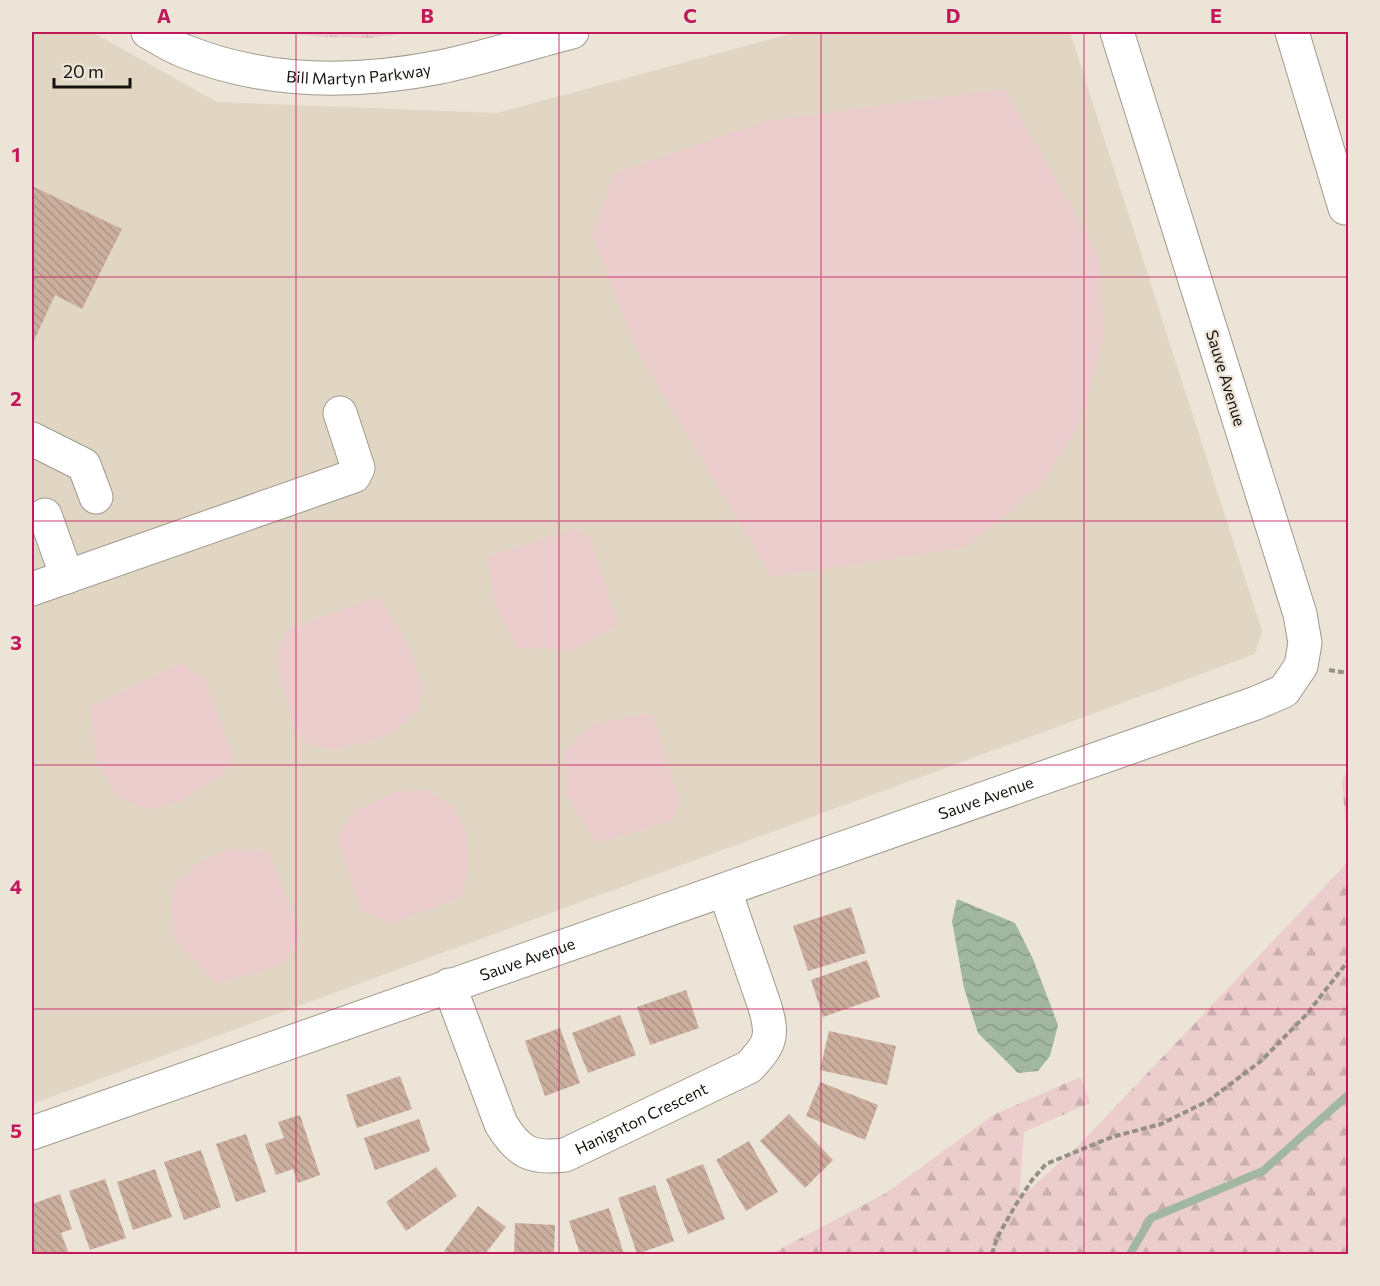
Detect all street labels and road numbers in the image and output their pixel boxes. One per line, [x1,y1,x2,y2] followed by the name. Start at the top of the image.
[285,59,433,87] street label: Bill Martyn Parkway
[1203,328,1250,428] street label: Sauve Avenue
[936,772,1036,823] street label: Sauve Avenue
[477,933,577,984] street label: Sauve Avenue
[572,1078,711,1158] street label: Hanignton Crescent

